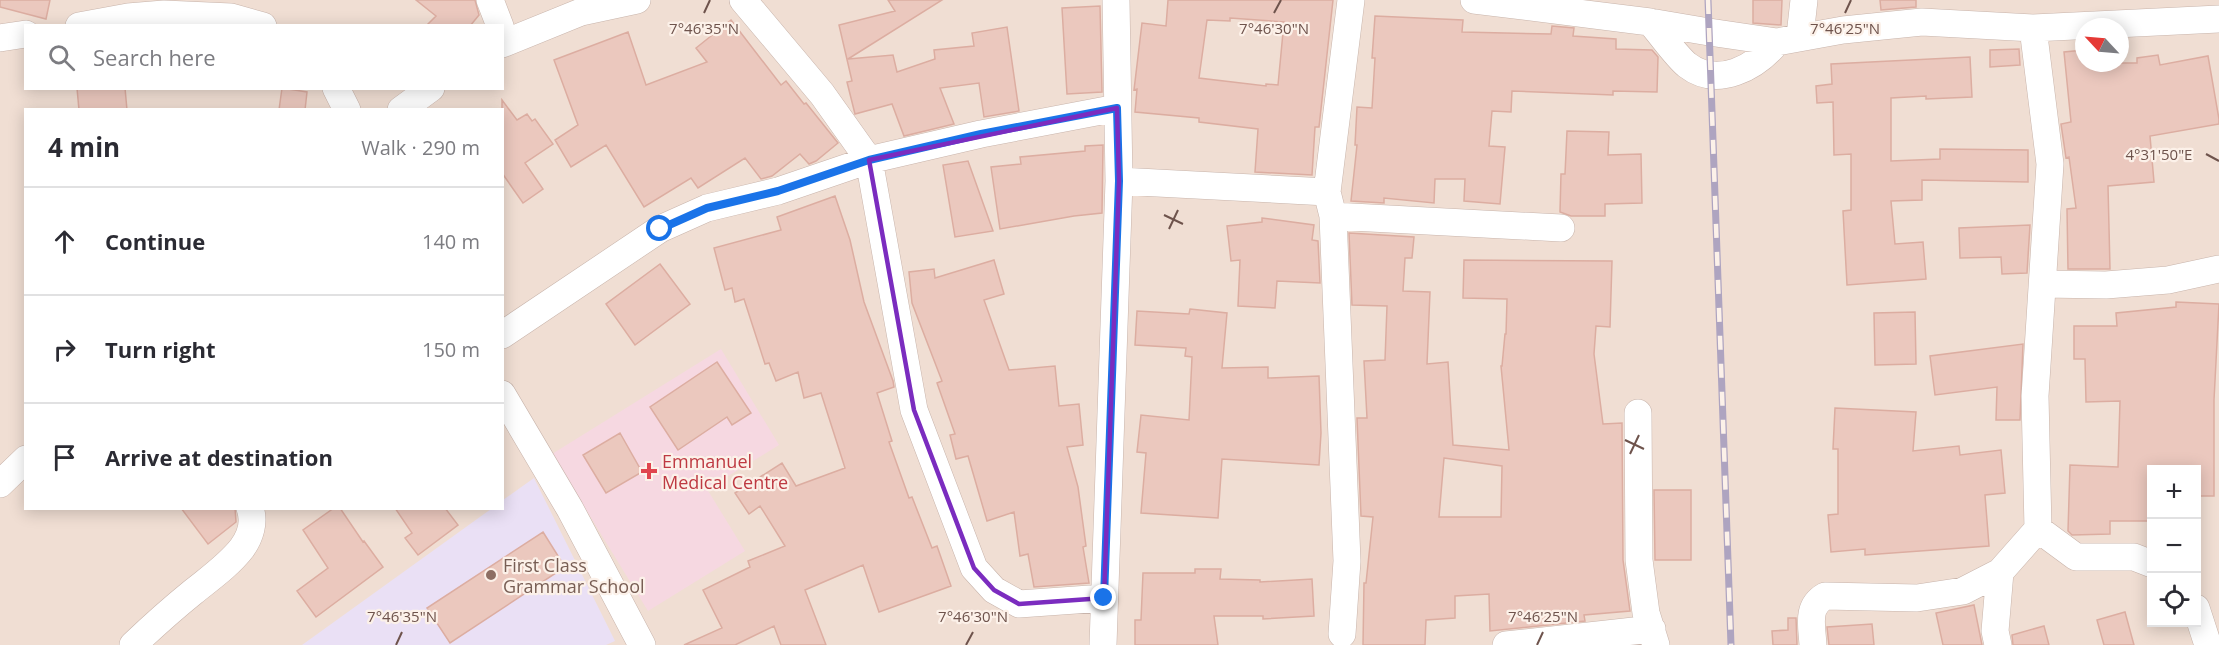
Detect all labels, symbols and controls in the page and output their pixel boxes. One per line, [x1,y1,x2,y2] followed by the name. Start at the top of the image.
[669,18,739,38] text: 7°46'35"N
[1239,18,1309,38] text: 7°46'30"N
[1810,18,1880,38] text: 7°46'25"N
[2075,18,2129,72] north arrow
[24,24,504,90] search box
[45,41,78,74] icon: search
[93,42,216,72] text: Search here
[48,129,120,165] text: 4 min
[361,134,480,161] text: Walk · 290 m
[2126,144,2192,164] text: 4°31'50"E
[646,215,672,241] route start
[48,225,81,258] icon: ahead
[105,226,205,256] text: Continue
[422,228,480,255] text: 140 m
[48,333,81,366] icon: right
[105,334,216,364] text: Turn right
[422,336,480,363] text: 150 m
[48,441,81,474] icon: arrive
[105,442,333,472] text: Arrive at destination
[662,449,788,494] place label: Emmanuel Medical Centre
[640,462,658,480] marker: Emmanuel Medical Centre
[2147,465,2201,627] map controls
[2147,465,2201,519] button: +
[2147,519,2201,573] button: −
[503,553,645,598] place label: First Class Grammar School
[484,568,498,582] marker: First Class Grammar School
[2147,573,2201,627] button: locate
[1090,584,1116,610] route end
[367,606,437,626] text: 7°46'35"N
[938,606,1008,626] text: 7°46'30"N
[1508,606,1578,626] text: 7°46'25"N

